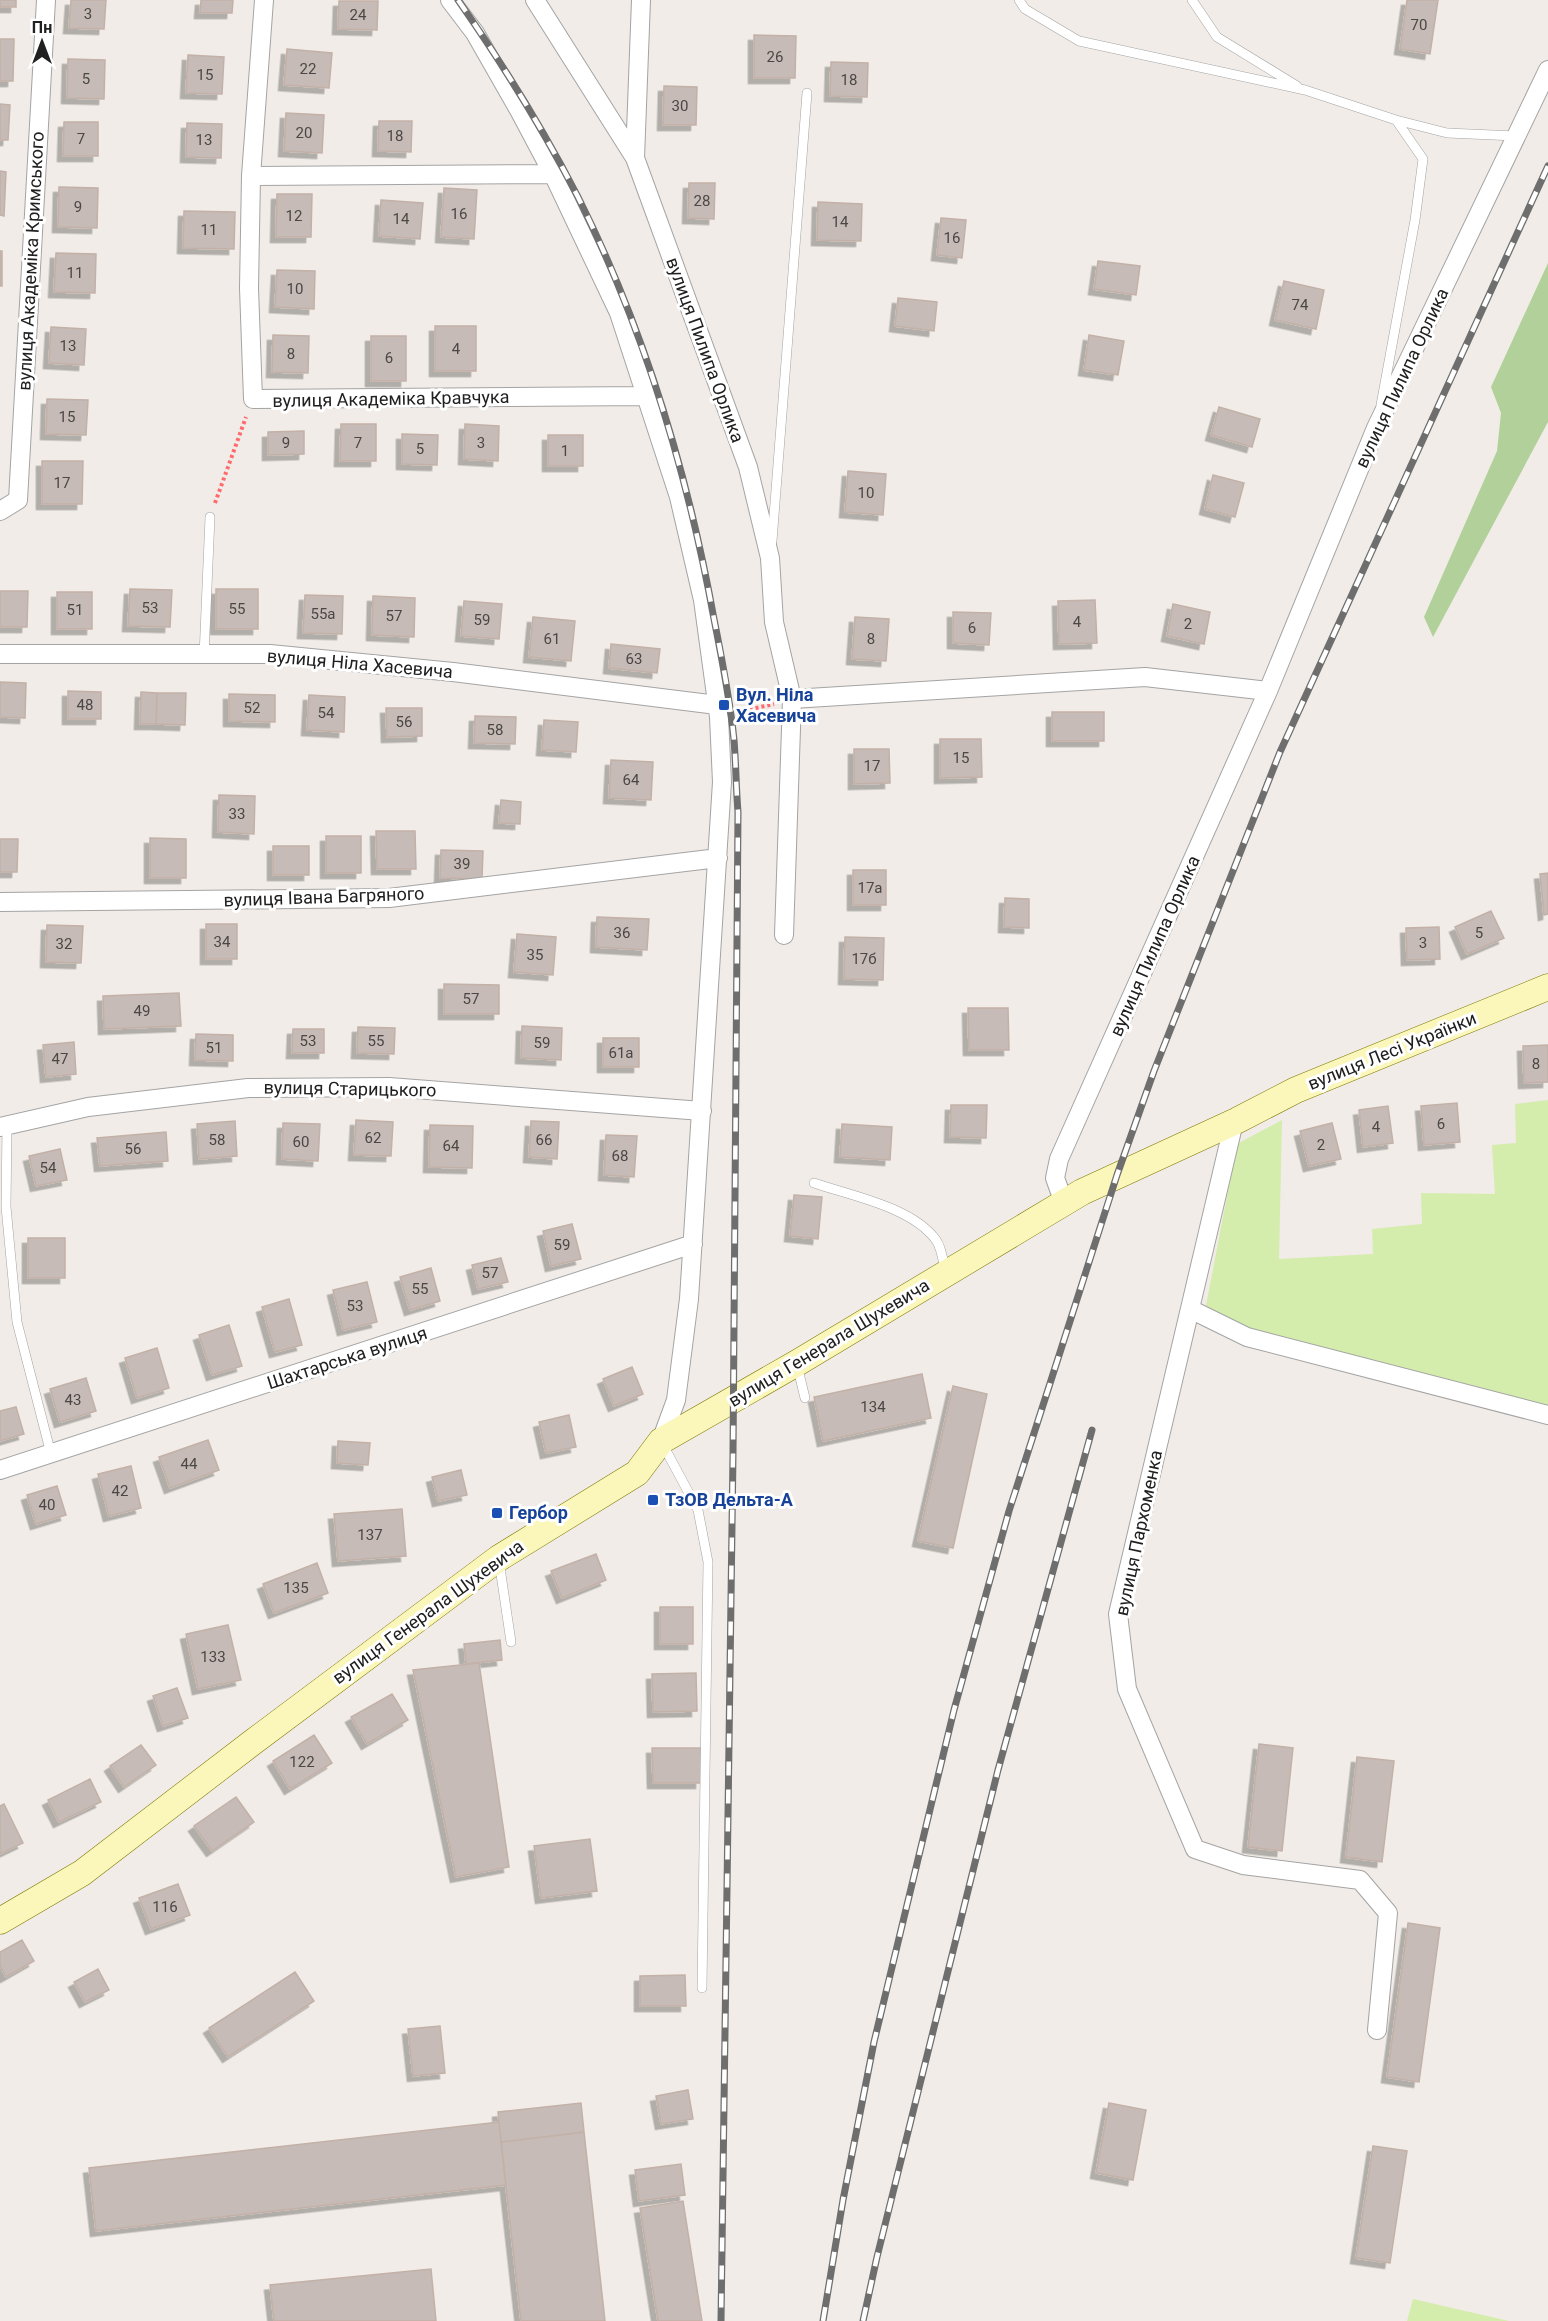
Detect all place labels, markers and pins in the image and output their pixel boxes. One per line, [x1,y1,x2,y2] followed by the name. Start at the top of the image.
[736,684,816,726] place label: Вул. Ніла Хасевича
[717,698,731,712] marker: Вул. Ніла Хасевича
[665,1489,794,1510] place label: ТзОВ Дельта-А
[646,1493,660,1507] marker: ТзОВ Дельта-А
[509,1502,568,1523] place label: Гербор
[490,1506,504,1520] marker: Гербор

